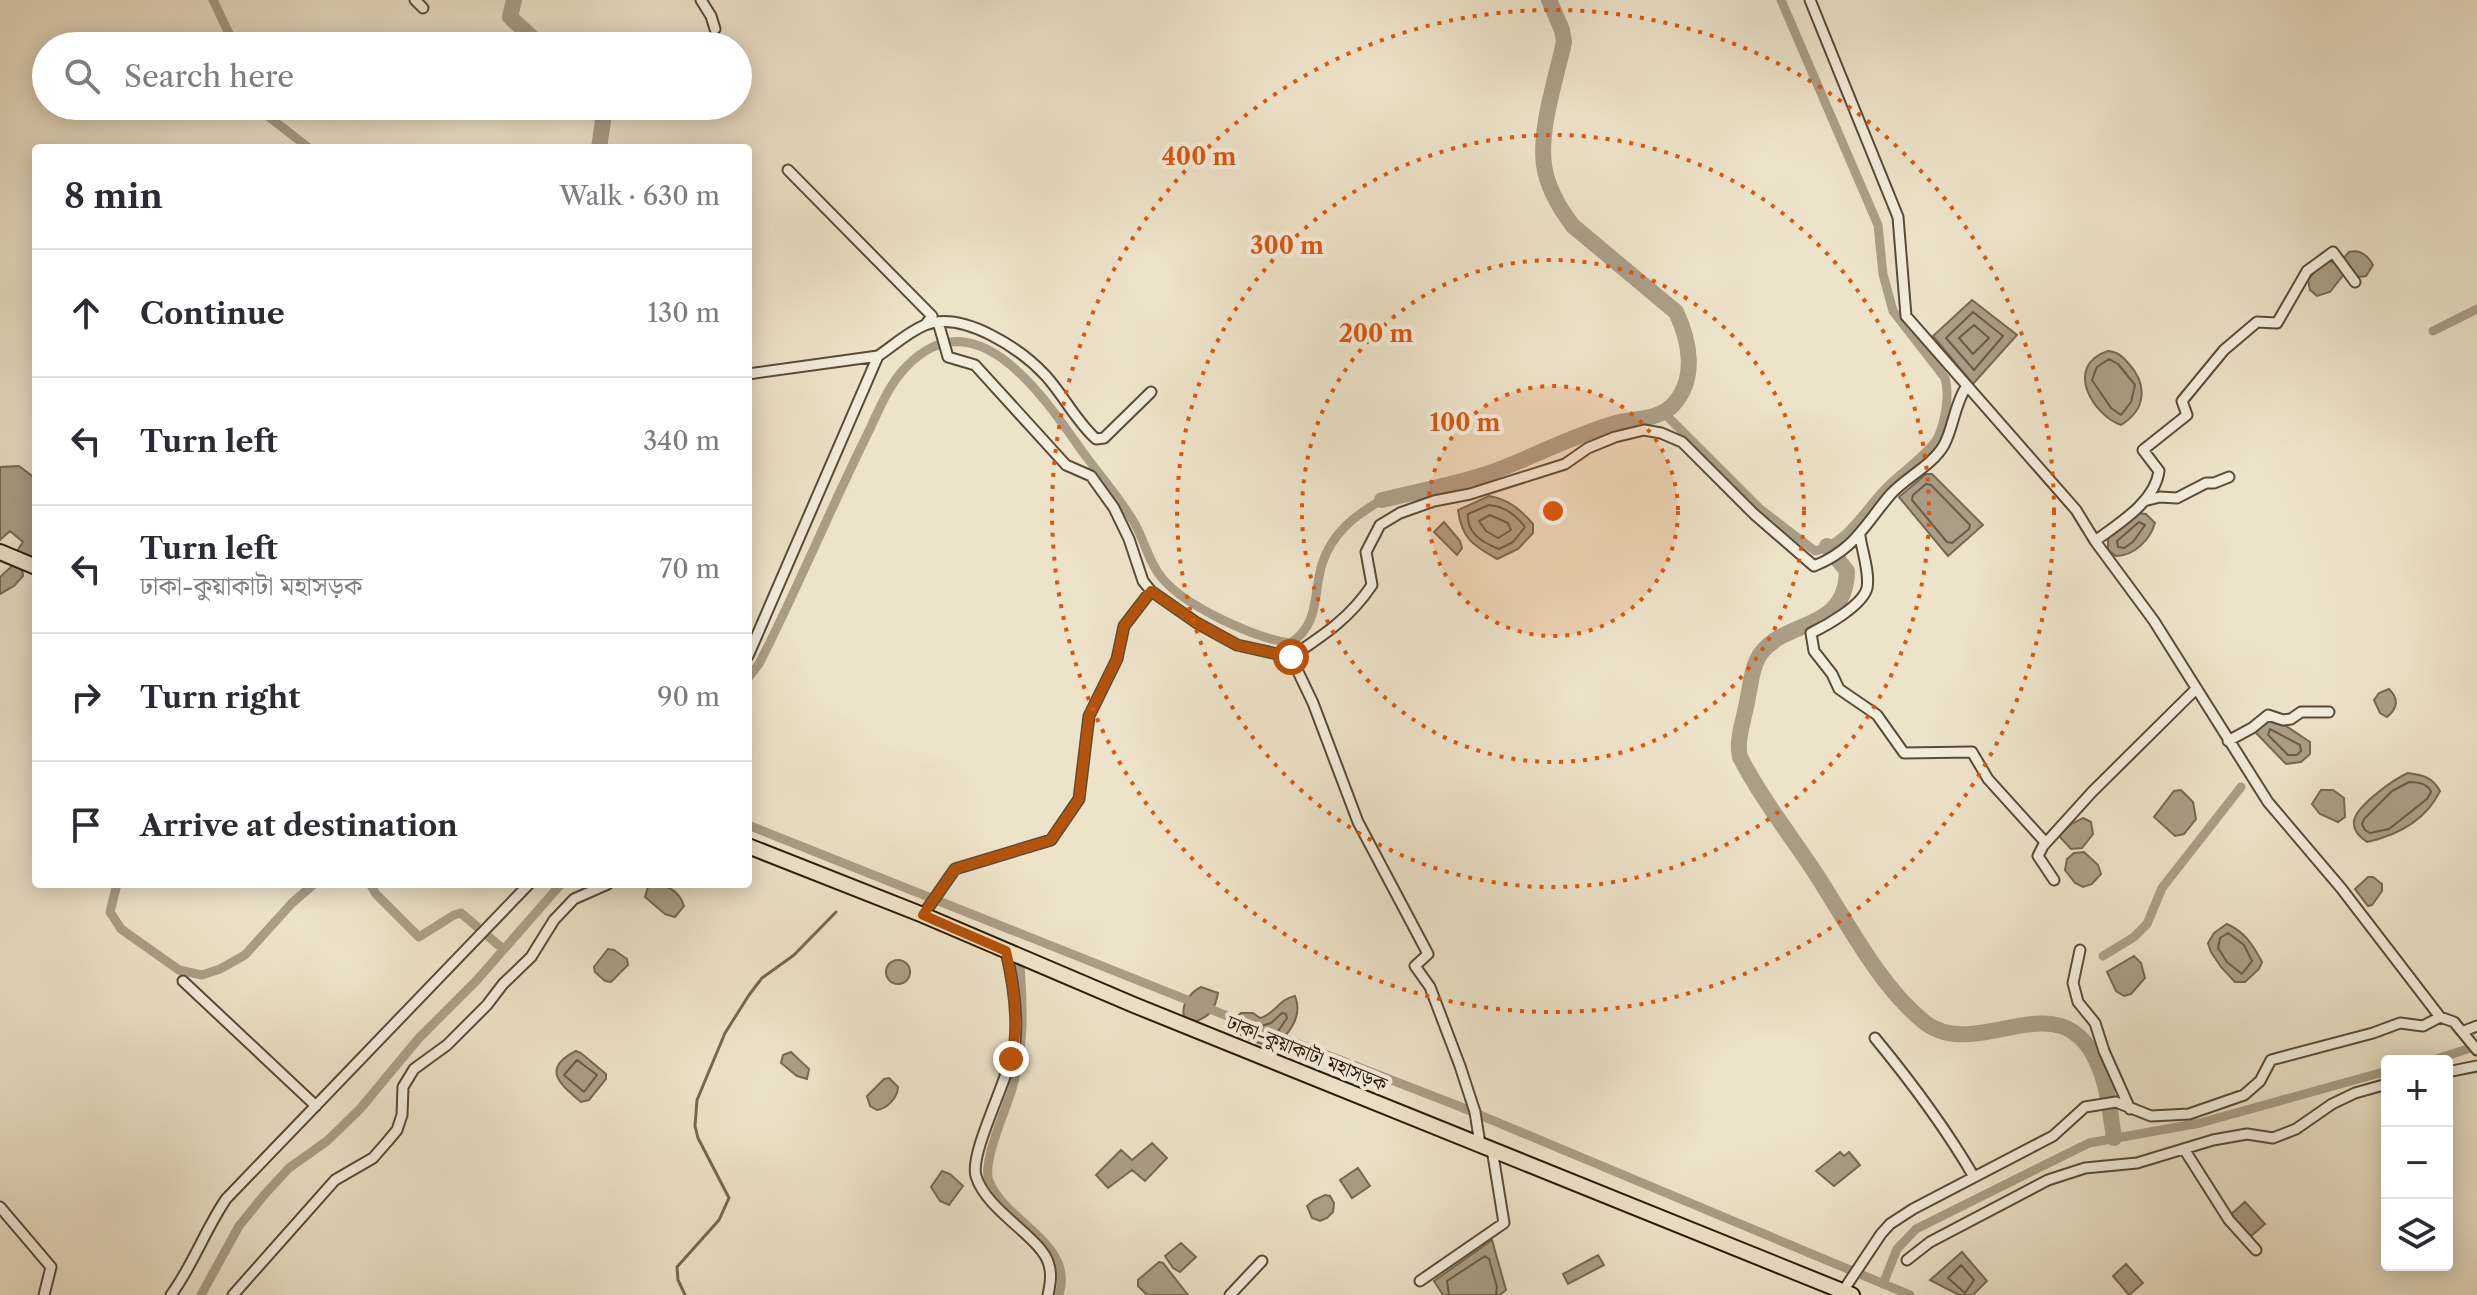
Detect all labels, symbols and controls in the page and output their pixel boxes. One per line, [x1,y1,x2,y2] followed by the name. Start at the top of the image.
[32,32,752,120] search box
[60,54,104,98] icon: search
[124,58,294,95] text: Search here
[1162,142,1236,171] text: 400 m
[64,175,163,217] text: 8 min
[560,180,720,212] text: Walk · 630 m
[1250,231,1324,260] text: 300 m
[64,291,108,335] icon: ahead
[140,295,285,332] text: Continue
[647,297,720,329] text: 130 m
[1339,319,1413,348] text: 200 m
[1429,408,1501,437] text: 100 m
[64,419,108,463] icon: left
[140,423,277,460] text: Turn left
[643,425,720,457] text: 340 m
[1539,497,1567,525] centre of rings
[140,530,277,567] text: Turn left
[64,547,108,591] icon: left
[660,553,720,585] text: 70 m
[140,570,362,602] text: ঢাকা-কুয়াকাটা মহাসড়ক
[1273,639,1309,675] route start
[64,675,108,719] icon: right
[140,679,300,716] text: Turn right
[657,681,720,713] text: 90 m
[64,803,108,847] icon: arrive
[140,807,458,844] text: Arrive at destination
[1222,1009,1392,1098] street label: ঢাকা-কুয়াকাটা মহাসড়ক
[993,1041,1029,1077] route end
[2381,1055,2453,1271] map controls
[2381,1055,2453,1127] button: +
[2381,1127,2453,1199] button: −
[2381,1199,2453,1271] button: layers

